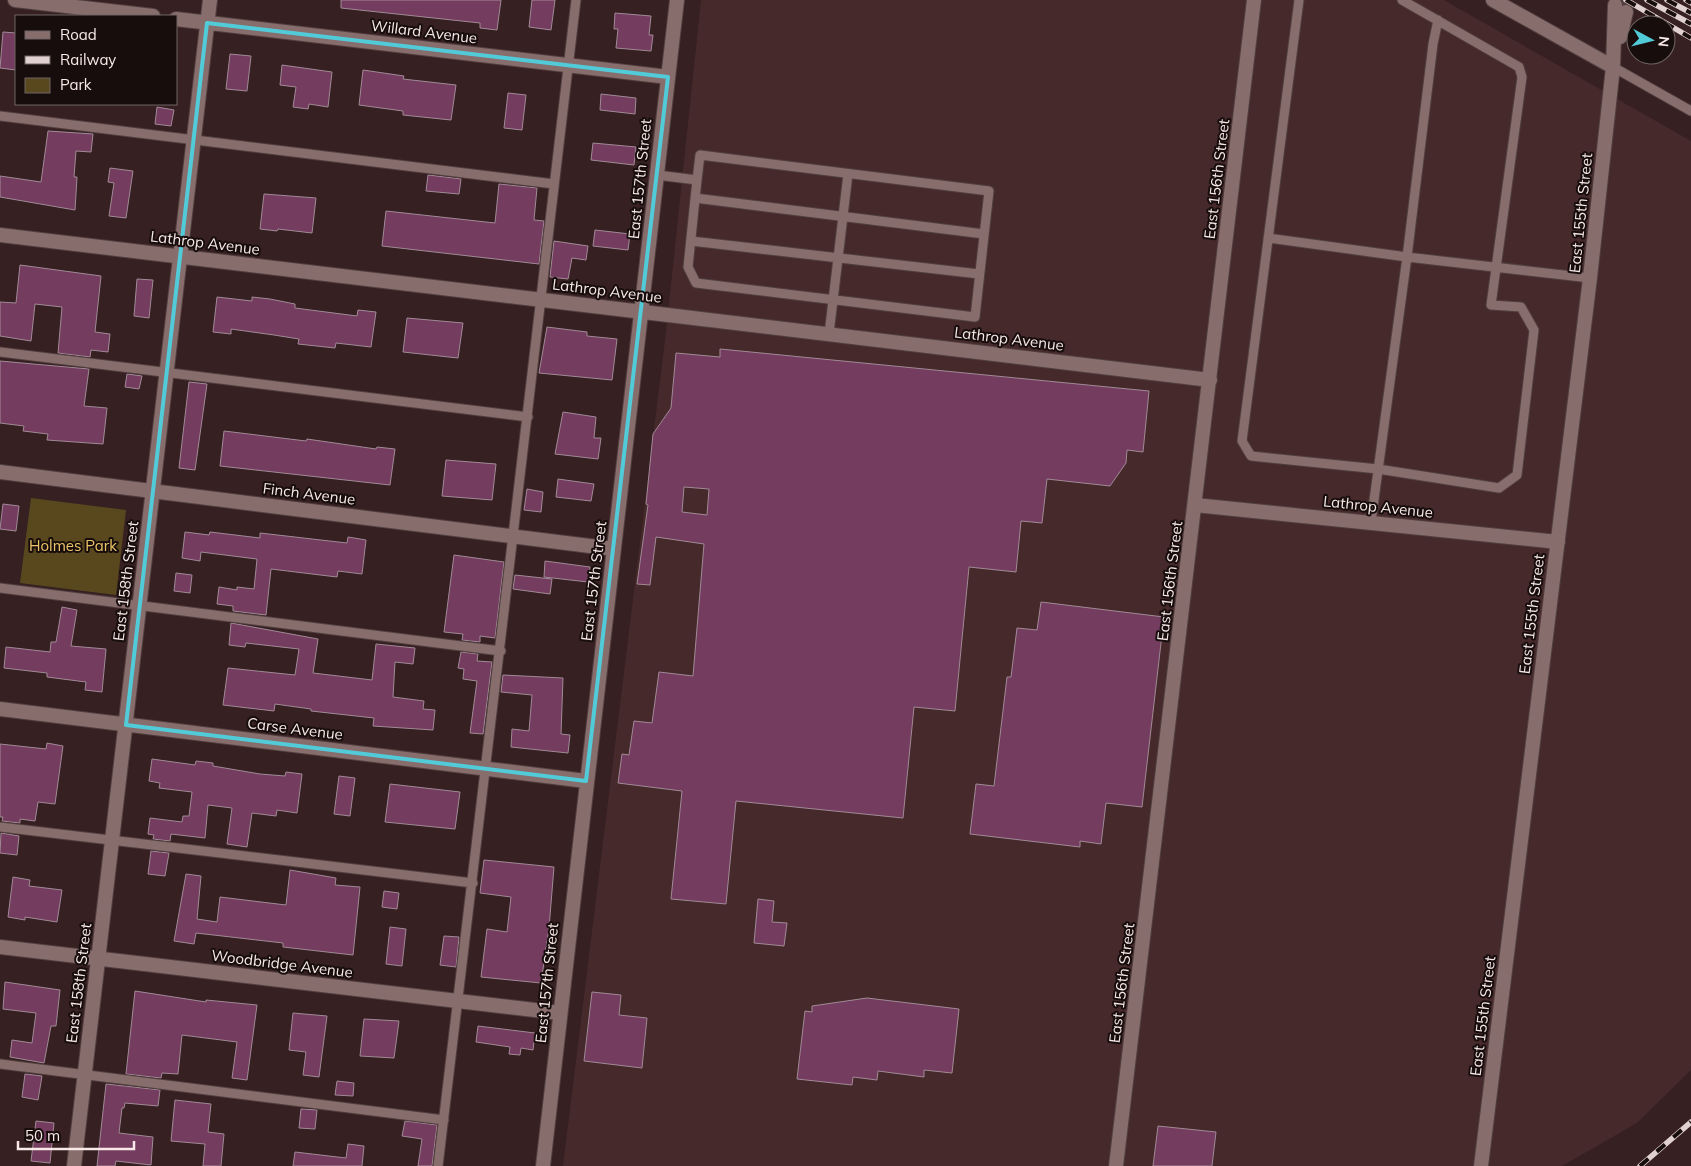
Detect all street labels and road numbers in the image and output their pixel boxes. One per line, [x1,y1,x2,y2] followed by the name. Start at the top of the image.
[370,16,478,47] street label: Willard Avenue
[624,118,655,240] street label: East 157th Street
[1200,118,1233,240] street label: East 156th Street
[1565,152,1596,274] street label: East 155th Street
[149,226,261,259] street label: Lathrop Avenue
[551,274,663,307] street label: Lathrop Avenue
[953,322,1065,355] street label: Lathrop Avenue
[262,478,356,509] street label: Finch Avenue
[1322,491,1434,522] street label: Lathrop Avenue
[109,520,142,642] street label: East 158th Street
[577,520,610,642] street label: East 157th Street
[1153,520,1186,642] street label: East 156th Street
[1515,553,1548,675] street label: East 155th Street
[246,713,344,744] street label: Carse Avenue
[62,922,95,1044] street label: East 158th Street
[531,922,562,1044] street label: East 157th Street
[1105,922,1138,1044] street label: East 156th Street
[210,945,354,982] street label: Woodbridge Avenue
[1466,955,1499,1077] street label: East 155th Street

